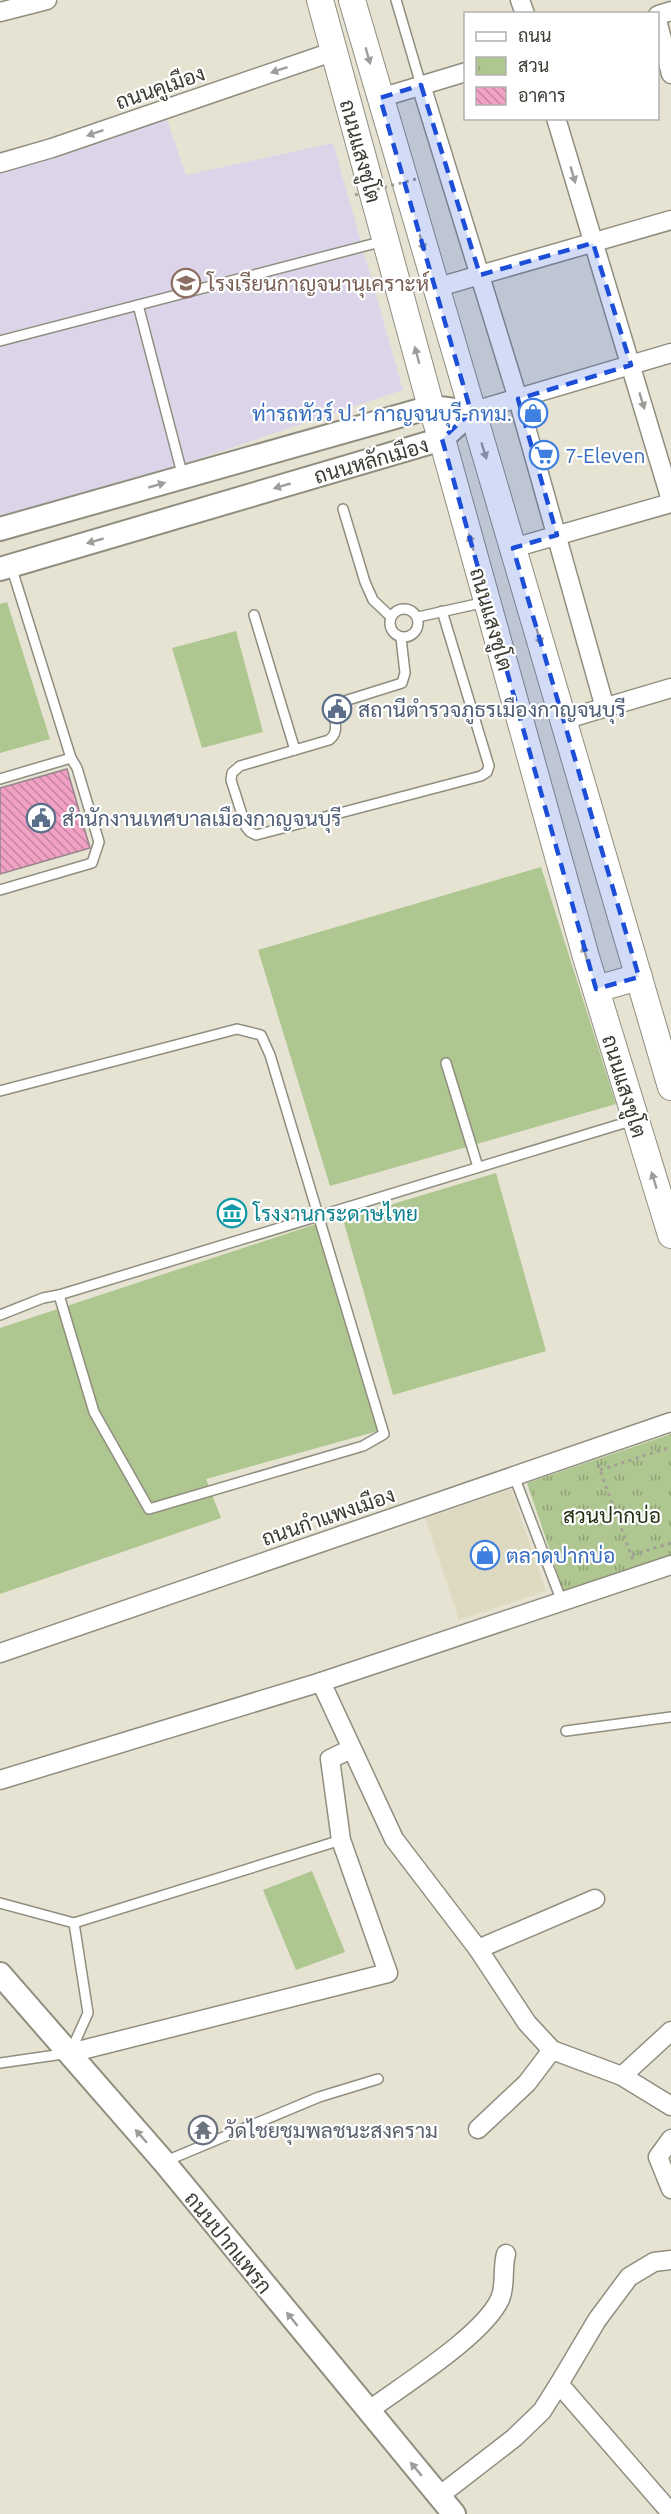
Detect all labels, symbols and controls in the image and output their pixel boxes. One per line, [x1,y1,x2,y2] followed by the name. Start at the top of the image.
[464,12,659,120] legend
[518,25,551,45] text: ถนน
[363,47,373,65] one-way arrow
[518,55,549,75] text: สวน
[112,60,209,117] street label: ถนนคูเมือง
[270,66,288,75] one-way arrow
[518,85,566,105] text: อาคาร
[332,97,386,206] street label: ถนนแสงชูโต
[86,129,104,139] one-way arrow
[568,166,578,184] one-way arrow
[418,234,427,252] one-way arrow
[170,267,202,299] school or university icon: โรงเรียนกาญจนานุเคราะห์
[206,270,429,298] place label: โรงเรียนกาญจนานุเคราะห์
[411,346,421,364] one-way arrow
[638,392,647,410] one-way arrow
[517,397,549,429] shop icon: ท่ารถทัวร์ ป.1 กาญจนบุรี-กทม.
[252,400,512,428] place label: ท่ารถทัวร์ ป.1 กาญจนบุรี-กทม.
[311,431,431,488] street label: ถนนหลักเมือง
[528,439,560,471] supermarket icon: 7-Eleven
[479,442,489,460] one-way arrow
[565,443,646,467] place label: 7-Eleven
[148,480,166,489] one-way arrow
[273,482,291,491] one-way arrow
[465,533,475,552] one-way arrow
[86,537,104,546] one-way arrow
[462,565,518,674] street label: ถนนแสงชูโต
[535,629,544,647] one-way arrow
[321,693,353,725] public building icon: สถานีตำรวจภูธรเมืองกาญจนบุรี
[358,696,626,725] place label: สถานีตำรวจภูธรเมืองกาญจนบุรี
[25,802,57,834] public building icon: สำนักงานเทศบาลเมืองกาญจนบุรี
[62,805,342,833] place label: สำนักงานเทศบาลเมืองกาญจนบุรี
[579,944,589,962] one-way arrow
[594,1032,652,1141] street label: ถนนแสงชูโต
[649,1170,658,1188] one-way arrow
[216,1197,248,1229] museum icon: โรงงานกระดาษไทย
[252,1201,418,1225] place label: โรงงานกระดาษไทย
[258,1481,398,1550] street label: ถนนกำแพงเมือง
[563,1503,661,1527] park label: สวนปากบ่อ
[469,1539,501,1571] shop icon: ตลาดปากบ่อ
[506,1543,615,1567] place label: ตลาดปากบ่อ
[187,2114,219,2146] temple icon: วัดไชยชุมพลชนะสงคราม
[224,2118,438,2145] place label: วัดไชยชุมพลชนะสงคราม
[135,2129,148,2144] one-way arrow
[180,2186,278,2298] street label: ถนนปากแพรก
[286,2312,299,2327] one-way arrow
[410,2462,423,2477] one-way arrow

